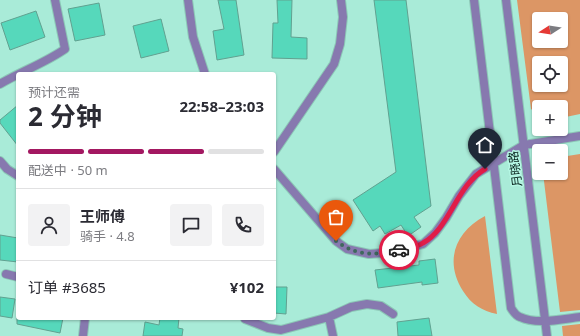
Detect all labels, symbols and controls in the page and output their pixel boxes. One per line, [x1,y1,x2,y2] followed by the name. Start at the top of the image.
[532,12,568,48] north arrow
[532,12,568,180] map controls
[532,56,568,92] button: locate
[28,83,80,101] text: 预计还需
[179,96,264,116] text: 22:58–23:03
[28,98,102,134] text: 2 分钟
[532,100,568,136] button: +
[468,128,502,169] pin
[474,134,496,156] icon: home
[532,144,568,180] button: −
[504,150,526,188] street label: 月晓路
[28,161,108,179] text: 配送中 · 50 m
[319,200,353,241] pin
[28,204,70,246] button: person
[170,204,212,246] button: chat
[222,204,264,246] button: phone
[80,206,125,226] text: 王师傅
[325,206,347,228] icon: bag
[80,227,135,245] text: 骑手 · 4.8
[379,230,419,270] courier
[388,239,410,261] icon: car
[28,277,106,297] text: 订单 #3685
[230,277,264,297] text: ¥102

